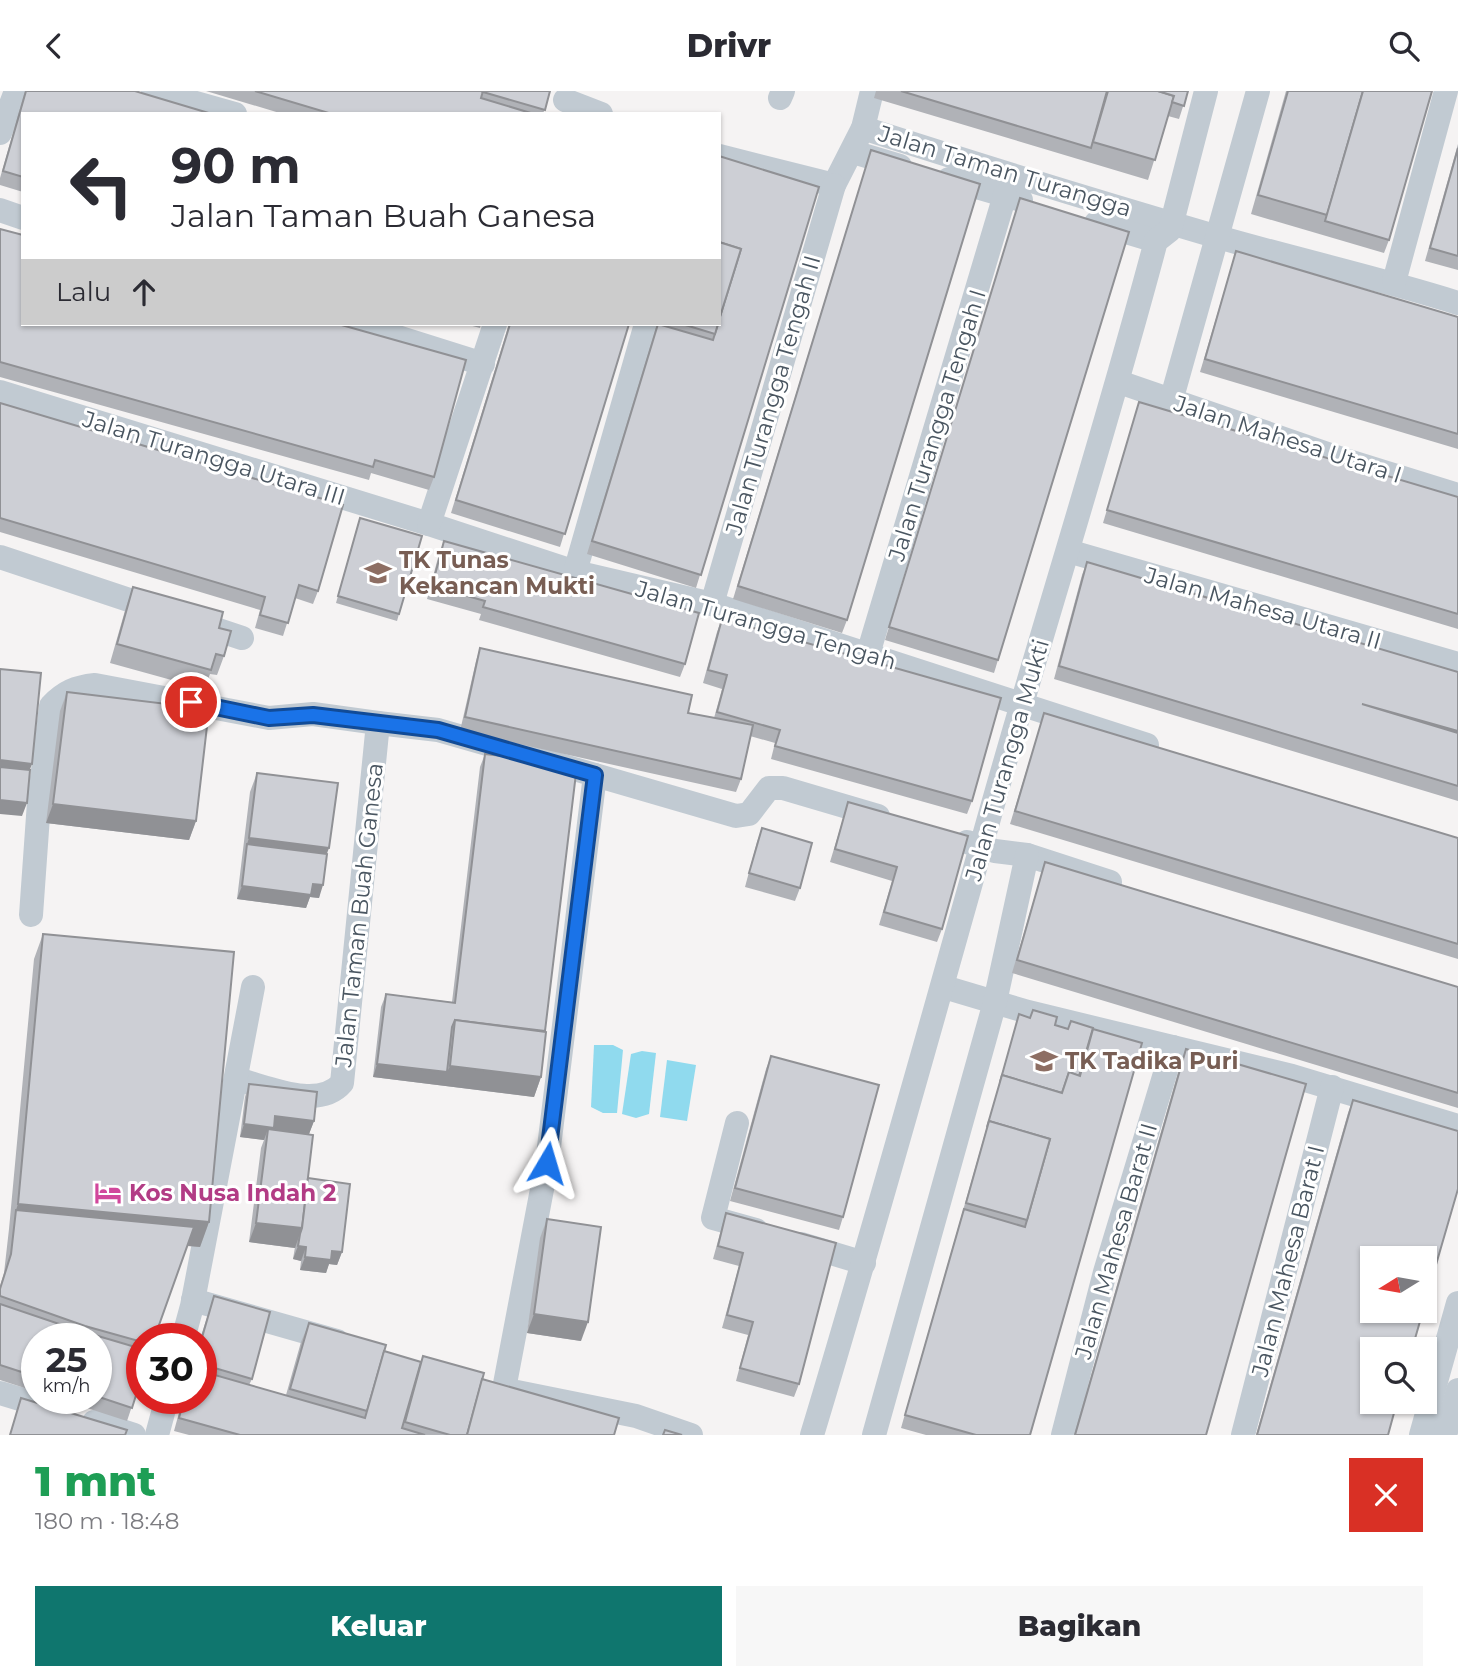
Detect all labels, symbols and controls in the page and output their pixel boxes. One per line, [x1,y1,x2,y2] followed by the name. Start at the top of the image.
[687,26,771,65] text: Drivr
[35,27,73,65] icon: back
[1385,27,1423,65] icon: search
[874,119,1135,223] street label: Jalan Taman Turangga
[171,136,301,195] text: 90 m
[56,140,147,231] icon: left
[171,196,596,235] text: Jalan Taman Buah Ganesa
[719,252,826,539] street label: Jalan Turangga Tengah II
[125,273,163,311] icon: ahead
[56,276,111,308] text: Lalu
[882,286,992,565] street label: Jalan Turangga Tengah I
[1170,389,1405,489] street label: Jalan Mahesa Utara I
[79,404,348,511] street label: Jalan Turangga Utara III
[399,546,595,600] place label: TK Tunas Kekancan Mukti
[363,558,393,588] school or university icon: TK Tunas Kekancan Mukti
[1141,561,1384,655] street label: Jalan Mahesa Utara II
[632,574,899,676] street label: Jalan Turangga Tengah
[959,636,1055,885] street label: Jalan Turangga Mukti
[161,672,221,732] pin
[172,683,210,721] icon: arrive
[329,762,389,1069] street label: Jalan Taman Buah Ganesa
[1029,1046,1059,1076] school or university icon: TK Tadika Puri
[1065,1047,1238,1075] place label: TK Tadika Puri
[1069,1120,1163,1363] street label: Jalan Mahesa Barat II
[510,1126,584,1200] position arrow
[1245,1142,1330,1380] street label: Jalan Mahesa Barat I
[93,1178,123,1208] hotel icon: Kos Nusa Indah 2
[129,1179,336,1207] place label: Kos Nusa Indah 2
[1360,1246,1437,1323] north arrow
[1360,1246,1437,1414] map controls
[126,1323,217,1414] speed limit sign: 30
[1360,1337,1437,1414] button: search
[46,1338,87,1381] text: 25
[42,1375,91,1397] text: km/h
[35,1455,156,1507] text: 1 mnt
[1349,1458,1423,1532] button: close
[35,1507,179,1535] text: 180 m · 18:48
[35,1586,722,1666] button: Keluar
[736,1586,1423,1666] button: Bagikan

